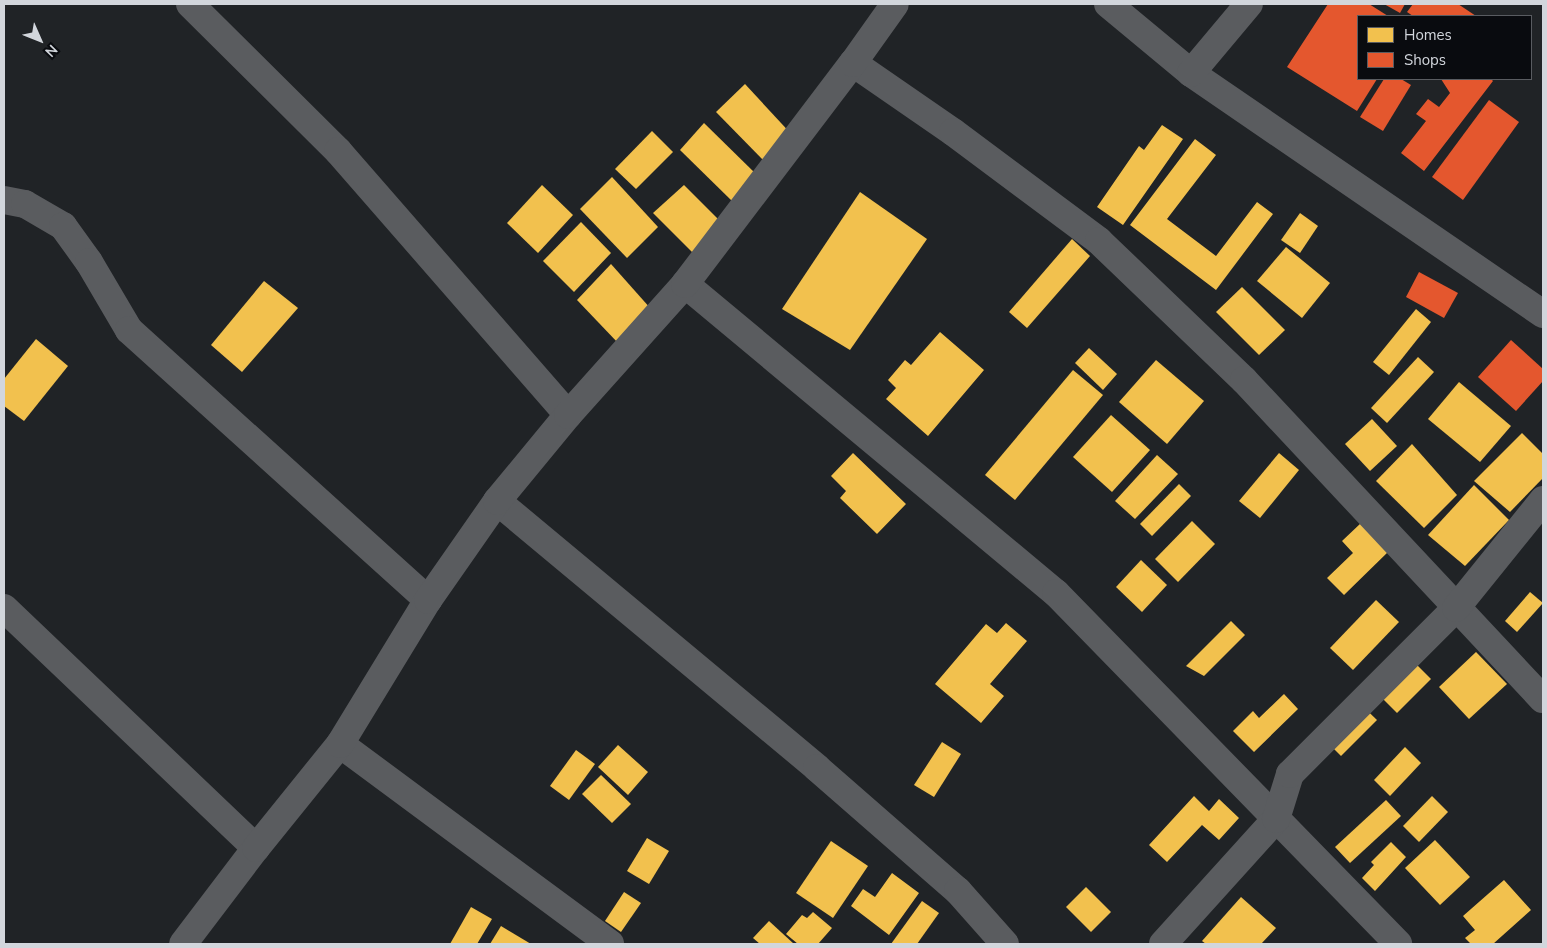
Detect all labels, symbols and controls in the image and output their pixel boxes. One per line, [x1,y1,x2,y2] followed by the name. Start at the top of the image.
[15,15,65,65] north arrow
[1357,15,1532,80] legend
[1404,25,1452,45] text: Homes
[41,40,62,61] text: N
[1404,50,1446,70] text: Shops

